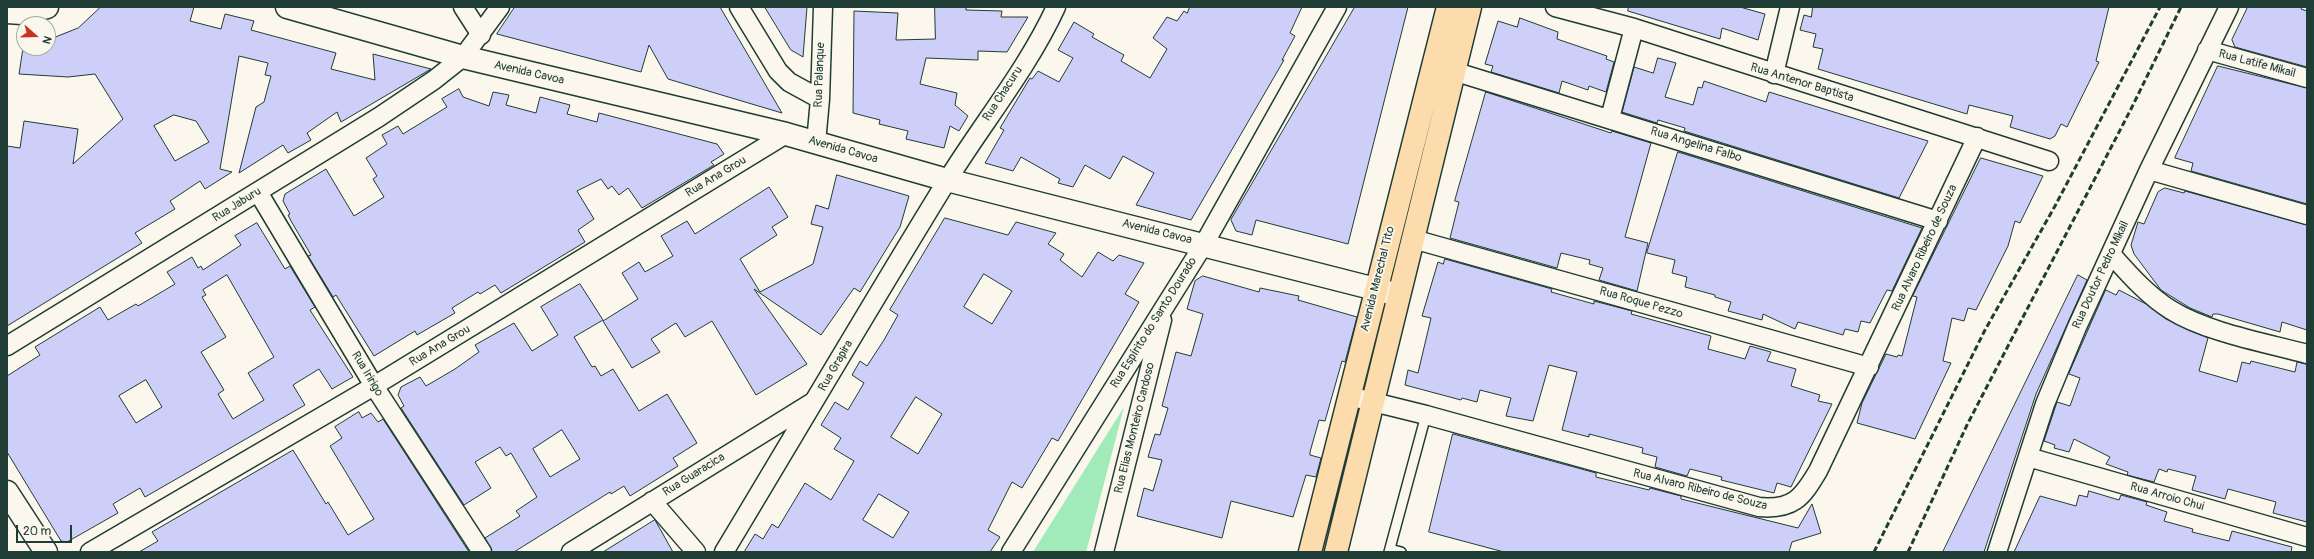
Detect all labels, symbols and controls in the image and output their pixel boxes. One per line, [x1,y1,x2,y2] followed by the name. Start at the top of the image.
[16,16,56,56] north arrow
[39,34,54,46] text: N
[812,42,828,108] street label: Rua Palanque
[2217,47,2297,81] street label: Rua Latife Mikail
[493,58,565,88] street label: Avenida Cavoa
[1749,60,1855,106] street label: Rua Antenor Baptista
[980,64,1026,124] street label: Rua Chacuru
[1649,124,1743,166] street label: Rua Angelina Falbo
[807,133,879,167] street label: Avenida Cavoa
[683,153,749,201] street label: Rua Ana Grou
[1889,182,1961,314] street label: Rua Alvaro Ribeiro de Souza
[210,184,264,226] street label: Rua Jaburu
[1121,216,1193,248] street label: Avenida Cavoa
[2070,219,2132,331] street label: Rua Doutor Pedro Mikail
[1358,225,1398,333] street label: Avenida Marechal Tito
[1108,255,1200,391] street label: Rua Espírito do Santo Dourado
[1598,284,1684,322] street label: Rua Roque Pezzo
[407,322,473,370] street label: Rua Ana Grou
[816,338,856,394] street label: Rua Grapira
[348,349,386,399] street label: Rua Iririgo
[1112,361,1158,495] street label: Rua Elias Monteiro Cardoso
[660,450,728,500] street label: Rua Guaracica
[1631,466,1769,514] street label: Rua Alvaro Ribeiro de Souza
[2128,480,2206,514] street label: Rua Arroio Chui
[18,517,74,543] scale bar
[23,524,51,539] text: 20 m

